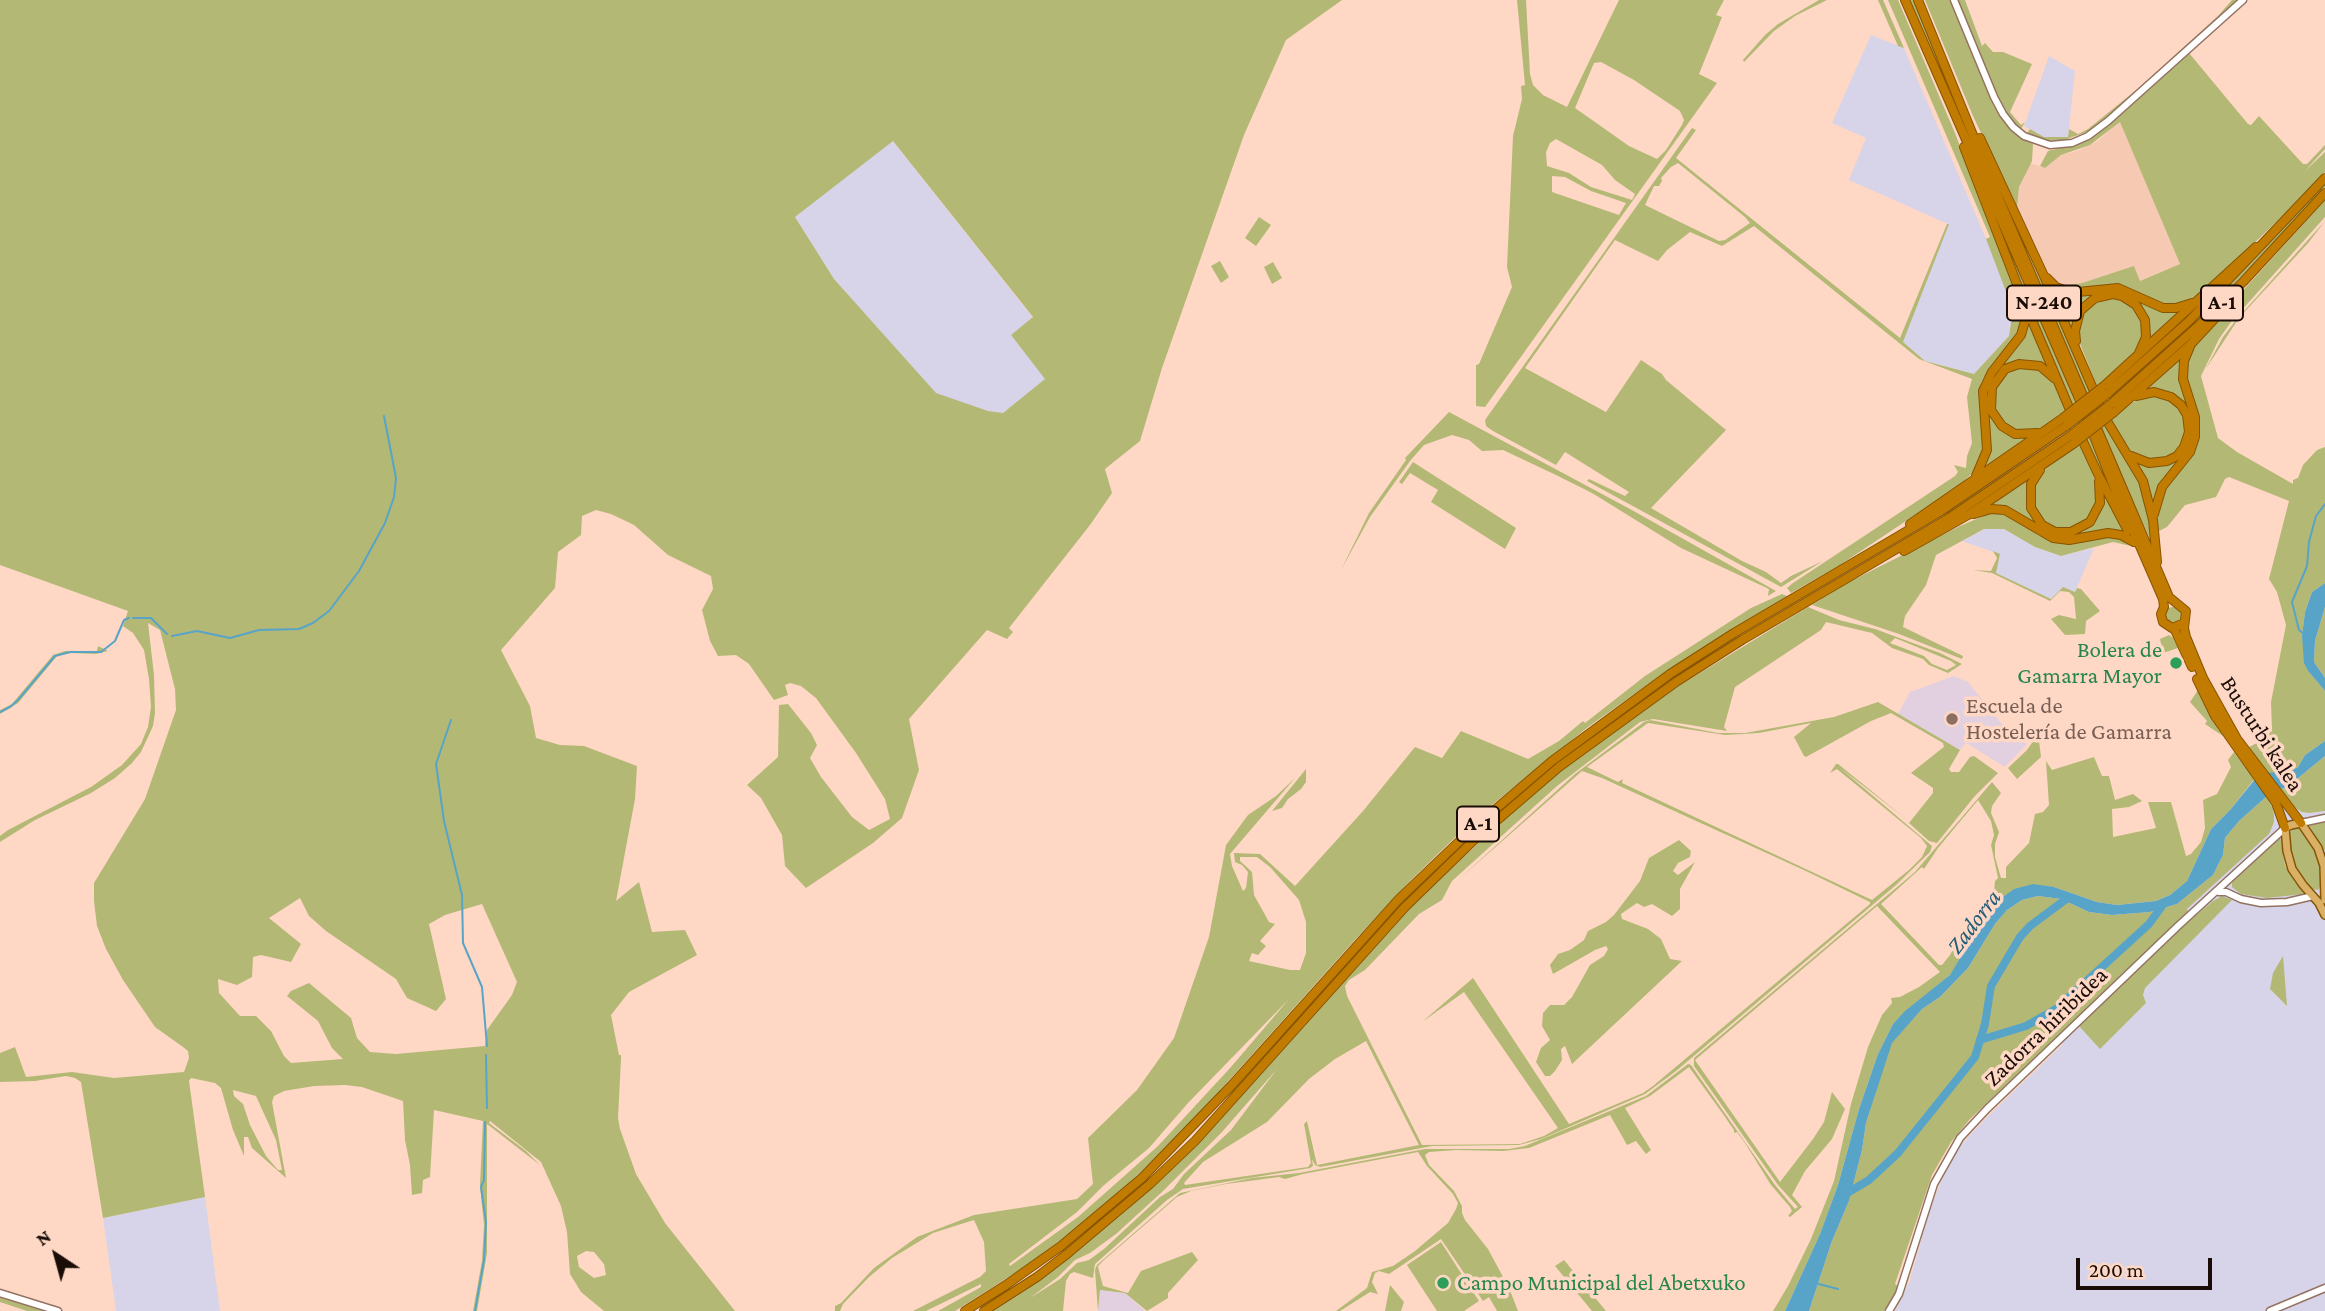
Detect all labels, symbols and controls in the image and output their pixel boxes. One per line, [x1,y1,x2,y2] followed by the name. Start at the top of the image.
[2007,286,2081,320] road number: N-240
[2201,286,2243,320] road number: A-1
[2017,636,2162,690] place label: Bolera de Gamarra Mayor
[2168,655,2184,671] marker: Bolera de Gamarra Mayor
[2214,671,2310,797] street label: Busturbi kalea
[1966,692,2172,746] place label: Escuela de Hostelería de Gamarra
[1944,711,1960,727] marker: Escuela de Hostelería de Gamarra
[1457,806,1499,842] road number: A-1
[1941,884,2007,960] water label: Zadorra
[1979,961,2113,1093] street label: Zadorra hiribidea
[21,1220,91,1290] north arrow
[32,1225,55,1250] text: N
[2080,1244,2216,1288] scale bar
[2089,1258,2144,1282] text: 200 m
[1457,1269,1746,1297] place label: Campo Municipal del Abetxuko
[1435,1275,1451,1291] marker: Campo Municipal del Abetxuko

